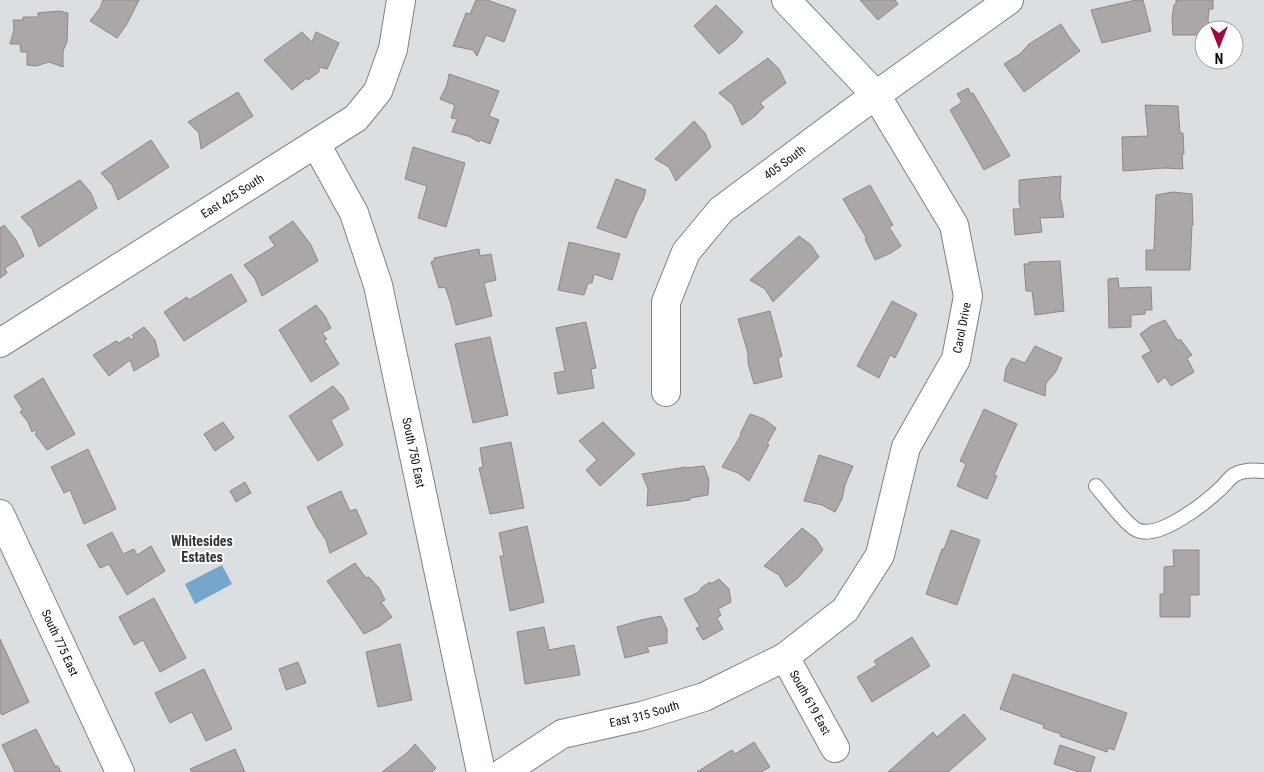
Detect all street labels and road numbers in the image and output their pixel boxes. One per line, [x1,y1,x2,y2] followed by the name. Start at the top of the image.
[761,142,808,182] street label: 405 South
[198,171,267,221] street label: East 425 South
[950,301,974,354] street label: Carol Drive
[399,416,428,490] street label: South 750 East
[38,607,82,679] street label: South 775 East
[787,668,834,738] street label: South 619 East
[608,698,681,730] street label: East 315 South

